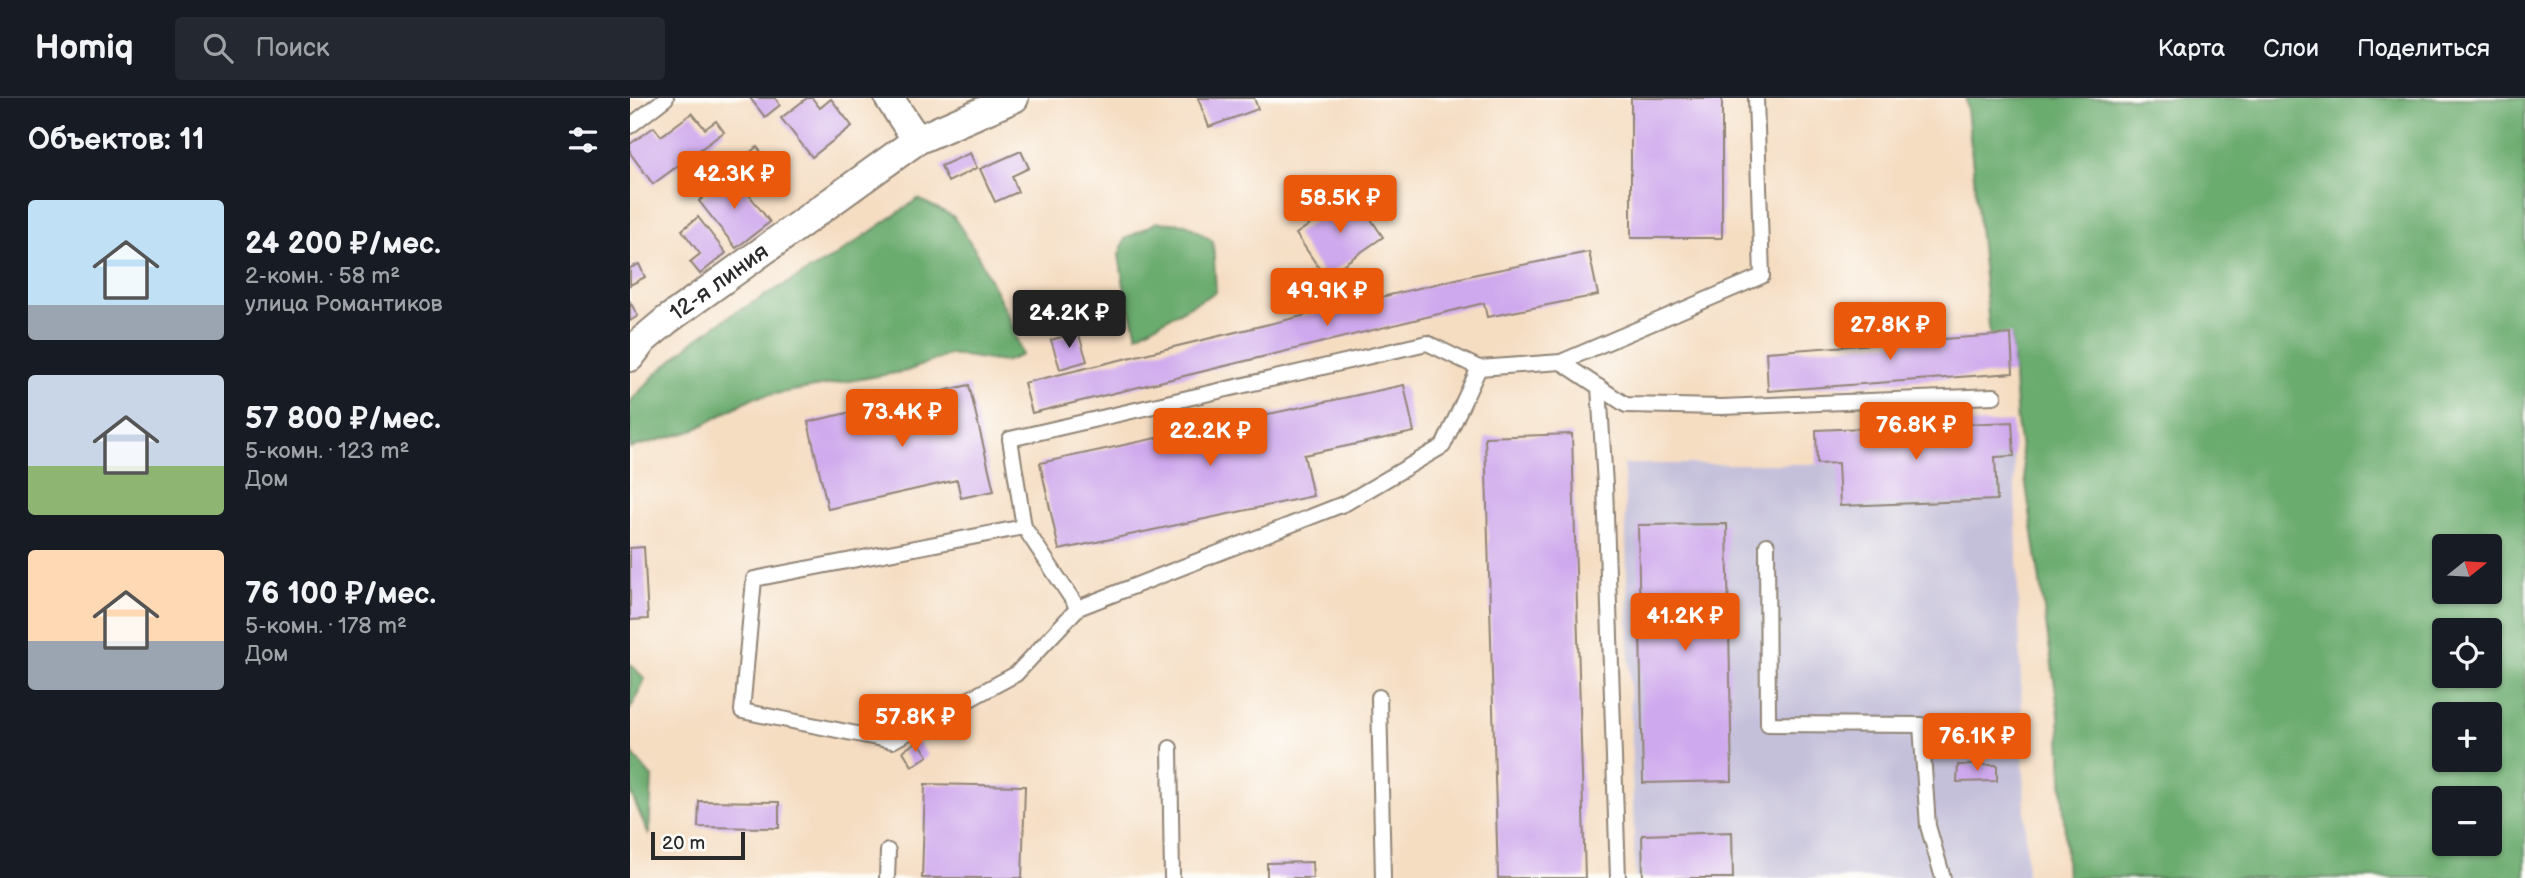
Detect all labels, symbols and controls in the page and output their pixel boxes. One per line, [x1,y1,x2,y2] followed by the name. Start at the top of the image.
[175,17,665,80] search box
[35,28,133,68] text: Homiq
[199,29,237,67] icon: search
[255,33,330,64] text: Поиск
[2158,34,2225,63] text: Карта
[2263,34,2319,63] text: Слои
[2357,34,2490,63] text: Поделиться
[564,121,602,159] icon: filters
[28,122,205,158] text: Объектов: 11
[669,152,799,211] pin: 42.3K ₽
[693,160,775,188] text: 42.3K ₽
[1275,176,1405,235] pin: 58.5K ₽
[1300,184,1380,212] text: 58.5K ₽
[245,226,441,262] text: 24 200 ₽/мес.
[84,228,168,312] icon: home
[665,238,774,327] street label: 12-я линия
[245,262,400,290] text: 2-комн. · 58 m²
[1262,268,1392,328] pin: 49.9K ₽
[1287,277,1367,305] text: 49.9K ₽
[245,290,443,318] text: улица Романтиков
[1004,290,1134,350] pin: 24.2K ₽
[1029,299,1109,327] text: 24.2K ₽
[1825,302,1955,362] pin: 27.8K ₽
[1850,311,1930,339] text: 27.8K ₽
[837,390,967,449] pin: 73.4K ₽
[862,398,942,426] text: 73.4K ₽
[245,401,441,437] text: 57 800 ₽/мес.
[1851,402,1981,462] pin: 76.8K ₽
[84,403,168,487] icon: home
[1145,408,1275,468] pin: 22.2K ₽
[1876,411,1956,439] text: 76.8K ₽
[1169,417,1251,445] text: 22.2K ₽
[245,437,409,465] text: 5-комн. · 123 m²
[245,465,288,493] text: Дом
[2432,534,2502,604] north arrow
[2432,534,2502,856] map controls
[245,576,436,612] text: 76 100 ₽/мес.
[84,578,168,662] icon: home
[1620,594,1750,653] pin: 41.2K ₽
[1647,602,1723,630] text: 41.2K ₽
[245,612,407,640] text: 5-комн. · 178 m²
[2432,618,2502,688] button: locate
[245,640,288,668] text: Дом
[850,694,980,754] pin: 57.8K ₽
[2432,702,2502,772] button: +
[875,703,955,731] text: 57.8K ₽
[1912,714,2042,773] pin: 76.1K ₽
[1939,722,2015,750] text: 76.1K ₽
[2432,786,2502,856] button: −
[651,829,746,861] scale bar
[662,832,705,855] text: 20 m

